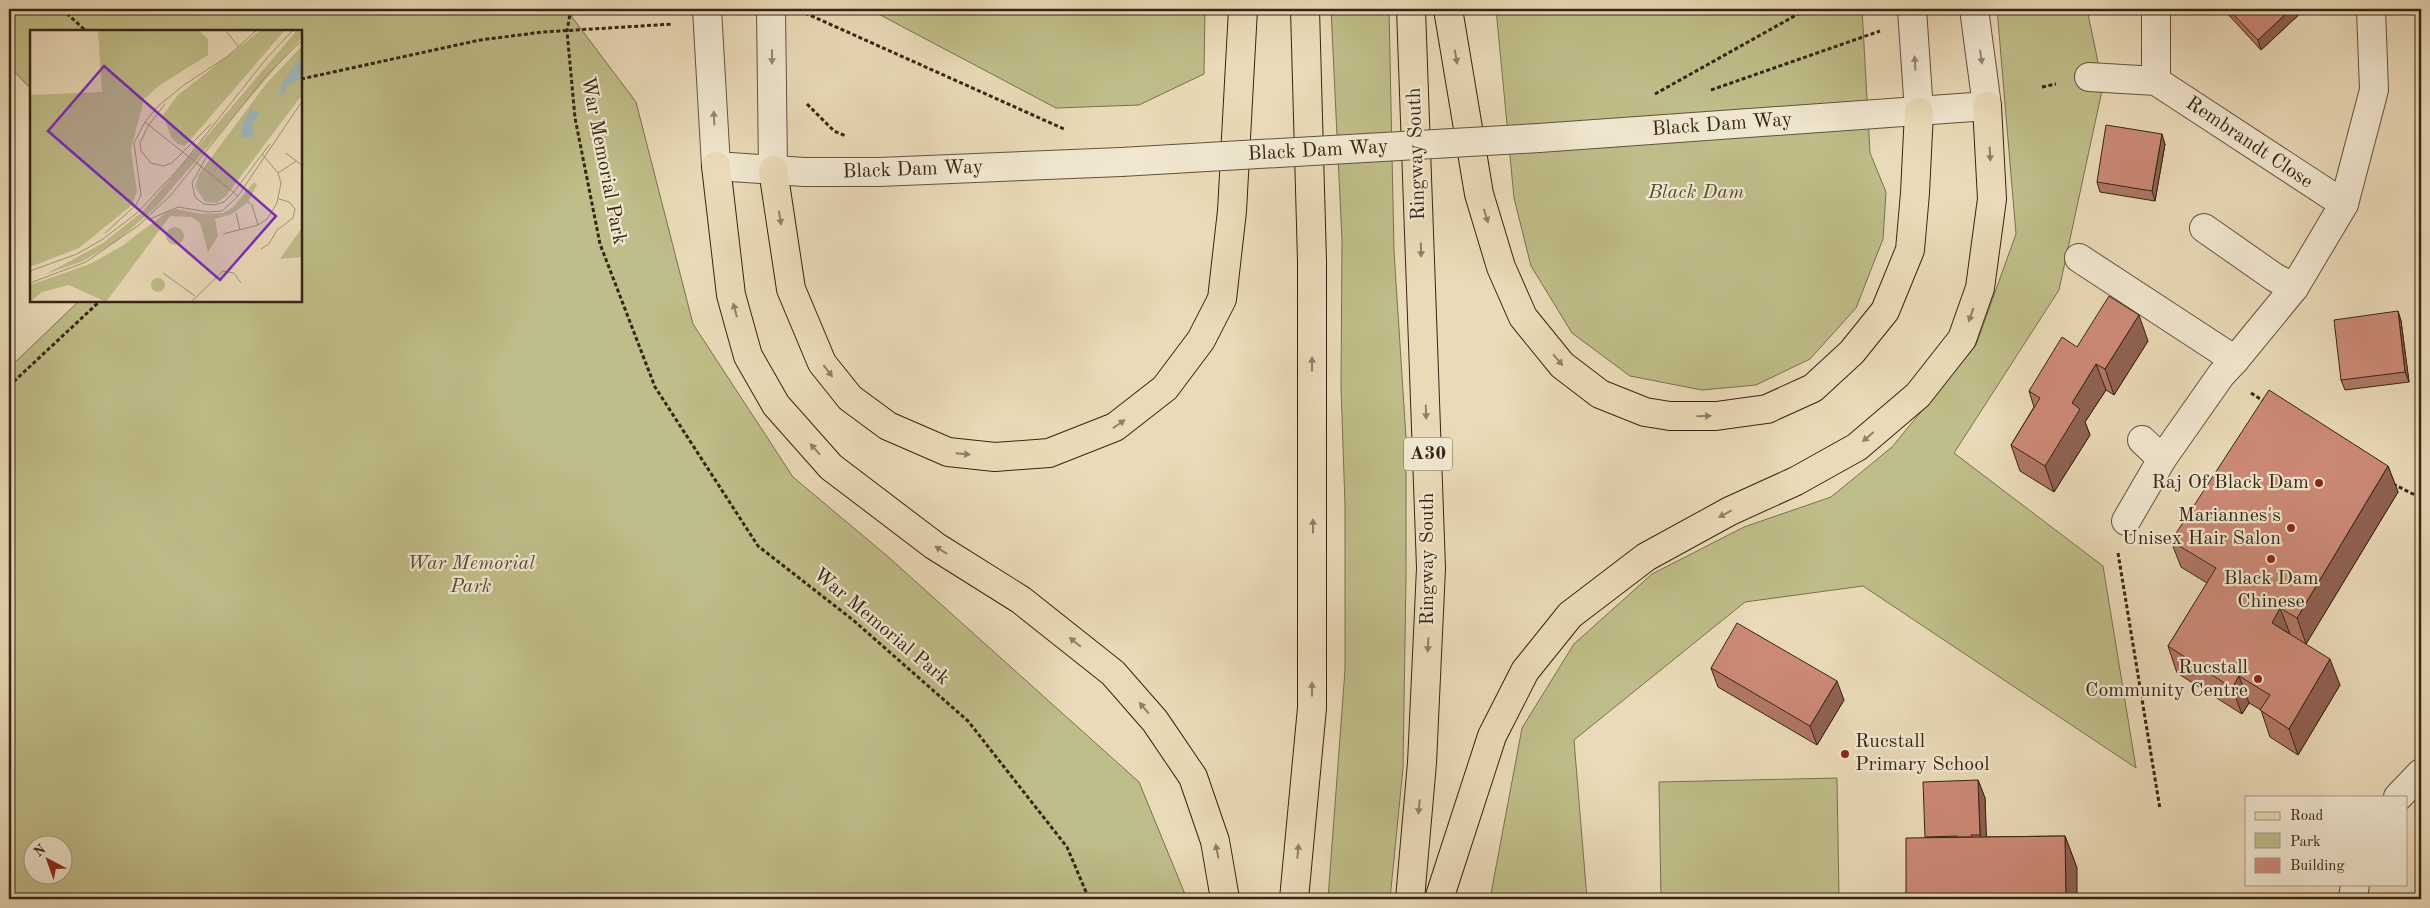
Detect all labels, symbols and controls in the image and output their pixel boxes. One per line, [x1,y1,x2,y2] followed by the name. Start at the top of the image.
[30,30,302,302] inset map
[1452,49,1460,65] one-way arrow
[1977,49,1985,65] one-way arrow
[768,50,776,66] one-way arrow
[1911,55,1919,71] one-way arrow
[577,75,629,247] street label: War Memorial Park
[1405,87,1429,221] street label: Ringway South
[2182,93,2316,193] street label: Rembrandt Close
[709,110,717,126] one-way arrow
[1651,110,1793,140] street label: Black Dam Way
[1247,137,1389,165] street label: Black Dam Way
[1986,147,1994,163] one-way arrow
[842,158,984,182] street label: Black Dam Way
[1647,183,1744,203] park label: Black Dam
[1482,209,1490,224] one-way arrow
[776,210,784,226] one-way arrow
[1417,242,1425,258] one-way arrow
[731,302,739,317] one-way arrow
[1966,307,1974,322] one-way arrow
[1552,353,1563,366] one-way arrow
[1308,356,1316,372] one-way arrow
[823,364,834,377] one-way arrow
[1422,404,1430,420] one-way arrow
[1696,412,1712,420] one-way arrow
[1112,419,1126,429] one-way arrow
[1862,432,1875,443] one-way arrow
[1404,438,1452,470] road number: A30
[809,443,821,455] one-way arrow
[955,450,971,458] one-way arrow
[2151,473,2309,493] place label: Raj Of Black Dam
[2313,477,2325,489] marker: Raj Of Black Dam
[1418,492,1438,625] street label: Ringway South
[2122,506,2281,549] place label: Mariannes's Unisex Hair Salon
[1718,509,1732,518] one-way arrow
[1309,518,1317,534] one-way arrow
[2285,522,2297,534] marker: Mariannes's Unisex Hair Salon
[935,545,948,554] one-way arrow
[2265,553,2277,565] marker: Black Dam Chinese
[407,554,535,597] park label: War Memorial Park
[809,564,953,690] street label: War Memorial Park
[2223,569,2319,612] place label: Black Dam Chinese
[1068,637,1081,648] one-way arrow
[1423,637,1431,653] one-way arrow
[2085,658,2248,701] place label: Rucstall Community Centre
[2252,673,2264,685] marker: Rucstall Community Centre
[1308,681,1316,697] one-way arrow
[1138,703,1150,715] one-way arrow
[1855,732,1990,775] place label: Rucstall Primary School
[1839,748,1851,760] marker: Rucstall Primary School
[2245,796,2408,886] legend
[1414,799,1422,815] one-way arrow
[2290,809,2324,824] text: Road
[2290,835,2321,850] text: Park
[22,836,72,886] north arrow
[31,842,49,860] text: N
[1295,842,1303,858] one-way arrow
[1212,843,1220,859] one-way arrow
[2290,859,2345,874] text: Building

